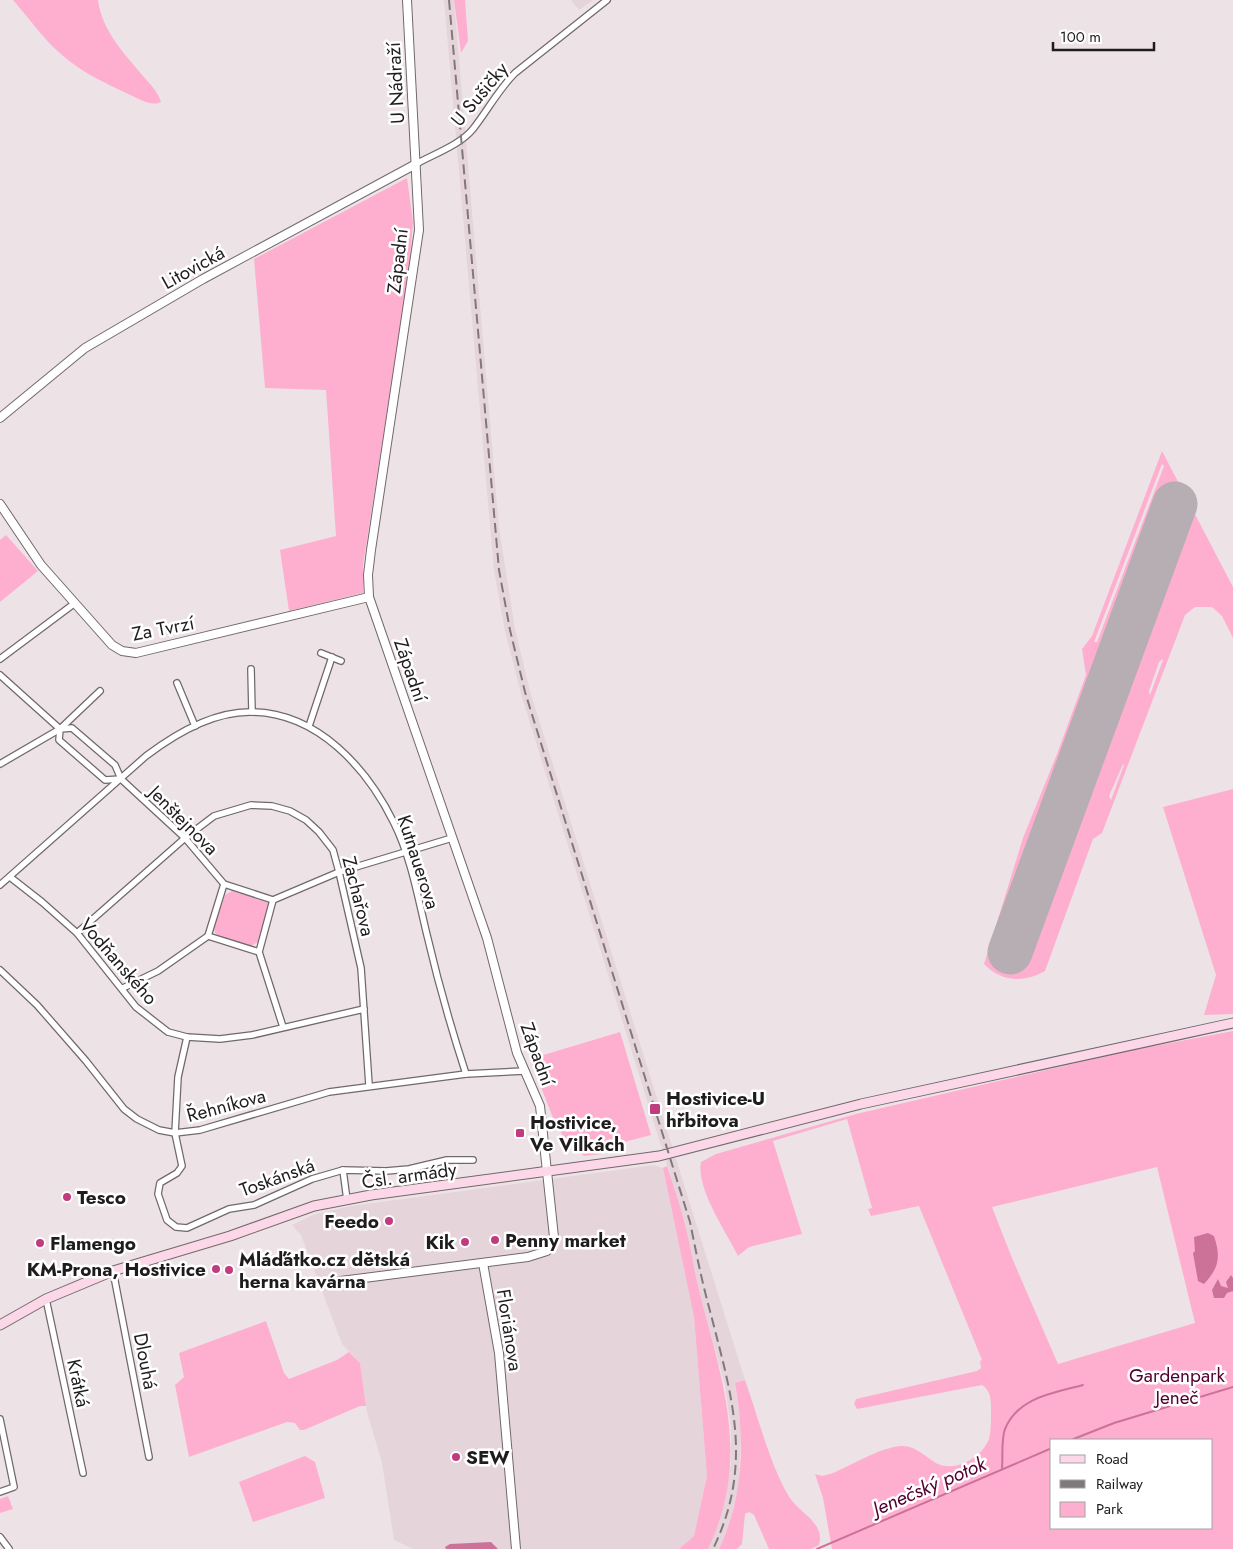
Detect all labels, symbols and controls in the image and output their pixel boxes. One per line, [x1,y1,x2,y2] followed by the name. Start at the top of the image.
[1053,20,1154,52] scale bar
[1060,26,1101,48] text: 100 m
[380,40,411,124] street label: U Nádraží
[444,56,515,132] street label: U Sušičky
[380,226,415,295] street label: Západní
[157,239,230,296] street label: Litovická
[130,609,197,648] street label: Za Tvrzí
[387,635,434,706] street label: Západní
[141,777,225,861] street label: Jenštejnova
[391,812,446,913] street label: Kutnauerova
[336,853,381,939] street label: Zachařova
[73,912,164,1011] street label: Vodňanského
[514,1019,562,1090] street label: Západní
[184,1082,269,1129] street label: Řehníkova
[666,1085,765,1134] place label: Hostivice-U hřbitova
[648,1102,662,1116] marker: Hostivice-U hřbitova
[529,1109,625,1158] place label: Hostivice, Ve Vilkách
[514,1127,526,1139] marker: Hostivice, Ve Vilkách
[236,1151,318,1203] street label: Toskánská
[360,1155,459,1195] street label: Čsl. armády
[77,1184,126,1211] place label: Tesco
[61,1191,73,1203] marker: Tesco
[324,1208,379,1235] place label: Feedo
[383,1215,395,1227] marker: Feedo
[505,1227,626,1254] place label: Penny market
[426,1229,455,1256] place label: Kik
[50,1230,136,1257] place label: Flamengo
[489,1234,501,1246] marker: Penny market
[459,1236,471,1248] marker: Kik
[34,1237,46,1249] marker: Flamengo
[239,1246,410,1295] place label: Mláďátko.cz dětská herna kavárna
[27,1256,206,1283] place label: KM-Prona, Hostivice
[210,1263,222,1275] marker: KM-Prona, Hostivice
[223,1264,235,1276] marker: Mláďátko.cz dětská herna kavárna
[490,1287,529,1373] street label: Floriánova
[127,1331,164,1392] street label: Dlouhá
[60,1357,97,1410] street label: Krátká
[1129,1362,1226,1411] park label: Gardenpark Jeneč
[1050,1439,1213,1529] legend
[466,1444,510,1471] place label: SEW
[1096,1448,1128,1470] text: Road
[864,1449,992,1525] water label: Jenečský potok
[450,1451,462,1463] marker: SEW
[1096,1473,1143,1495] text: Railway
[1096,1498,1123,1520] text: Park

